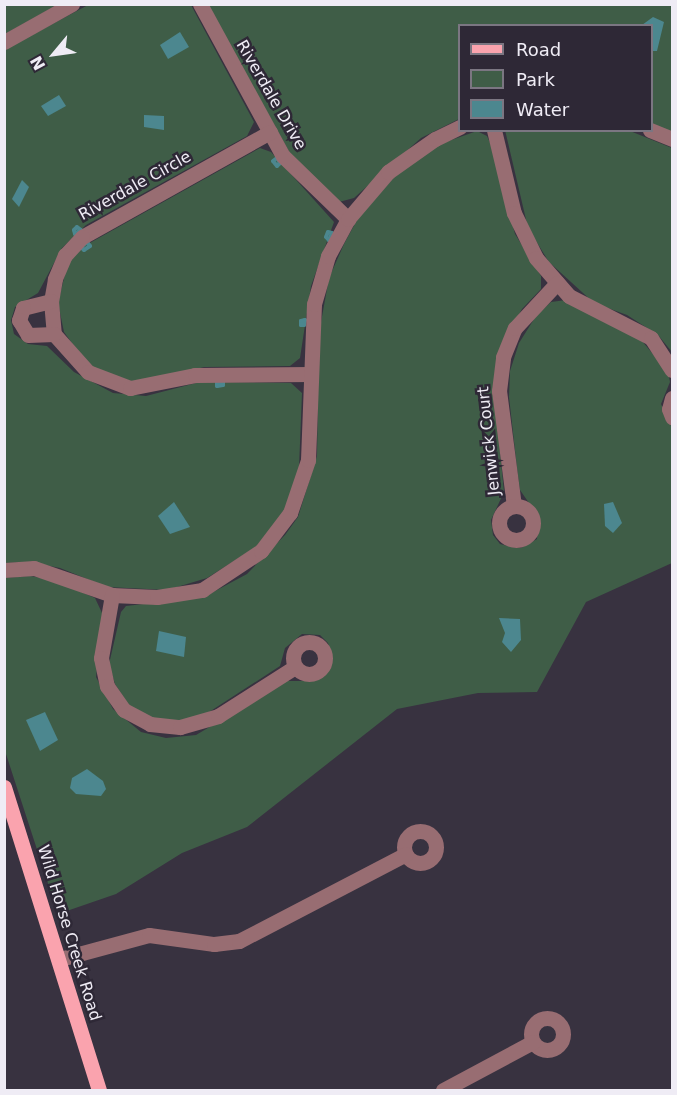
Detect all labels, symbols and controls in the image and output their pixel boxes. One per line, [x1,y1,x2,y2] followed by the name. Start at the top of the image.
[24,24,84,84] north arrow
[458,24,653,132] legend
[232,37,310,153] street label: Riverdale Drive
[516,39,561,60] text: Road
[26,53,49,73] text: N
[516,69,555,90] text: Park
[516,99,569,120] text: Water
[75,147,195,225] street label: Riverdale Circle
[474,386,504,496] street label: Jenwick Court
[33,843,105,1023] street label: Wild Horse Creek Road

